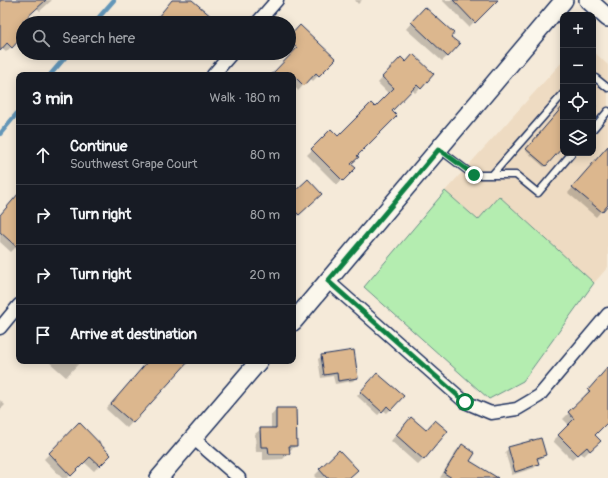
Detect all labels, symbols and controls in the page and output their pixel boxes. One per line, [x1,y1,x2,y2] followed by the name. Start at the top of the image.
[560,12,596,156] map controls
[560,12,596,48] button: +
[16,16,296,60] search box
[30,27,52,49] icon: search
[62,29,135,48] text: Search here
[560,48,596,84] button: −
[560,84,596,120] button: locate
[32,88,73,109] text: 3 min
[210,90,280,106] text: Walk · 180 m
[560,120,596,156] button: layers
[70,137,128,156] text: Continue
[32,144,54,166] icon: ahead
[250,147,280,163] text: 80 m
[70,156,198,172] text: Southwest Grape Court
[465,166,483,184] route end
[32,204,54,226] icon: right
[70,205,131,224] text: Turn right
[250,207,280,223] text: 80 m
[32,264,54,286] icon: right
[70,265,131,284] text: Turn right
[249,267,280,283] text: 20 m
[32,324,54,346] icon: arrive
[70,325,197,344] text: Arrive at destination
[456,393,474,411] route start

